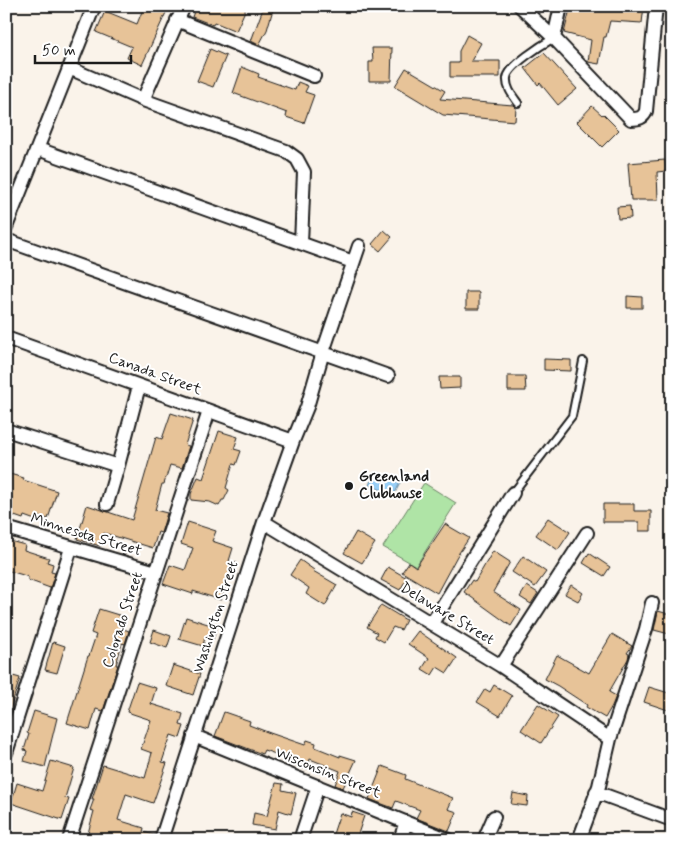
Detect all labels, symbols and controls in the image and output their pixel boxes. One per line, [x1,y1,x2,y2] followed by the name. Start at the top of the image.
[35,32,131,64] scale bar
[42,41,76,61] text: 50 m
[106,348,204,400] street label: Canada Street
[359,467,429,504] place label: Greenland Clubhouse
[343,480,355,492] marker: Greenland Clubhouse
[28,509,144,561] street label: Minnesota Street
[188,558,245,676] street label: Washington Street
[98,569,148,671] street label: Colorado Street
[396,578,498,650] street label: Delaware Street
[272,743,384,803] street label: Wisconsin Street

